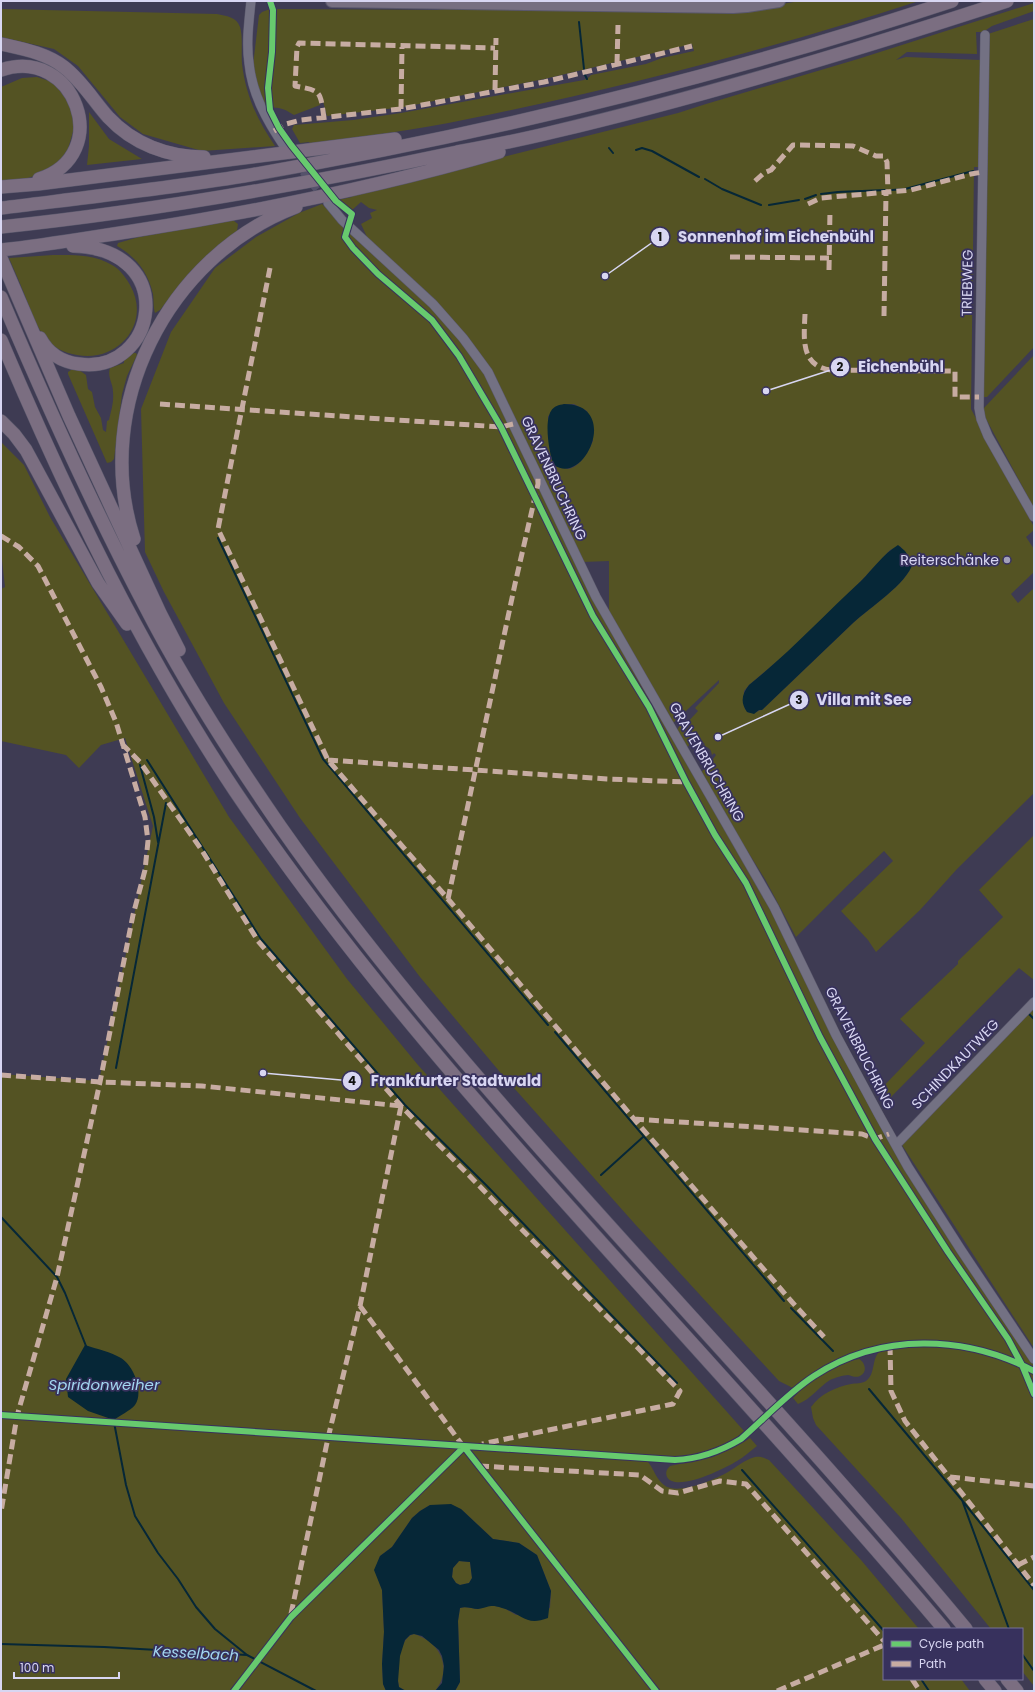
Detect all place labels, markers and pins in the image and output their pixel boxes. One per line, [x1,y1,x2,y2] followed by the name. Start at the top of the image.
[650,223,882,250] callout: Sonnenhof im Eichenbühl
[830,353,952,380] callout: Eichenbühl
[900,550,999,570] place label: Reiterschänke
[1002,555,1012,565] marker: Reiterschänke
[789,687,919,714] callout: Villa mit See
[342,1068,549,1095] callout: Frankfurter Stadtwald

